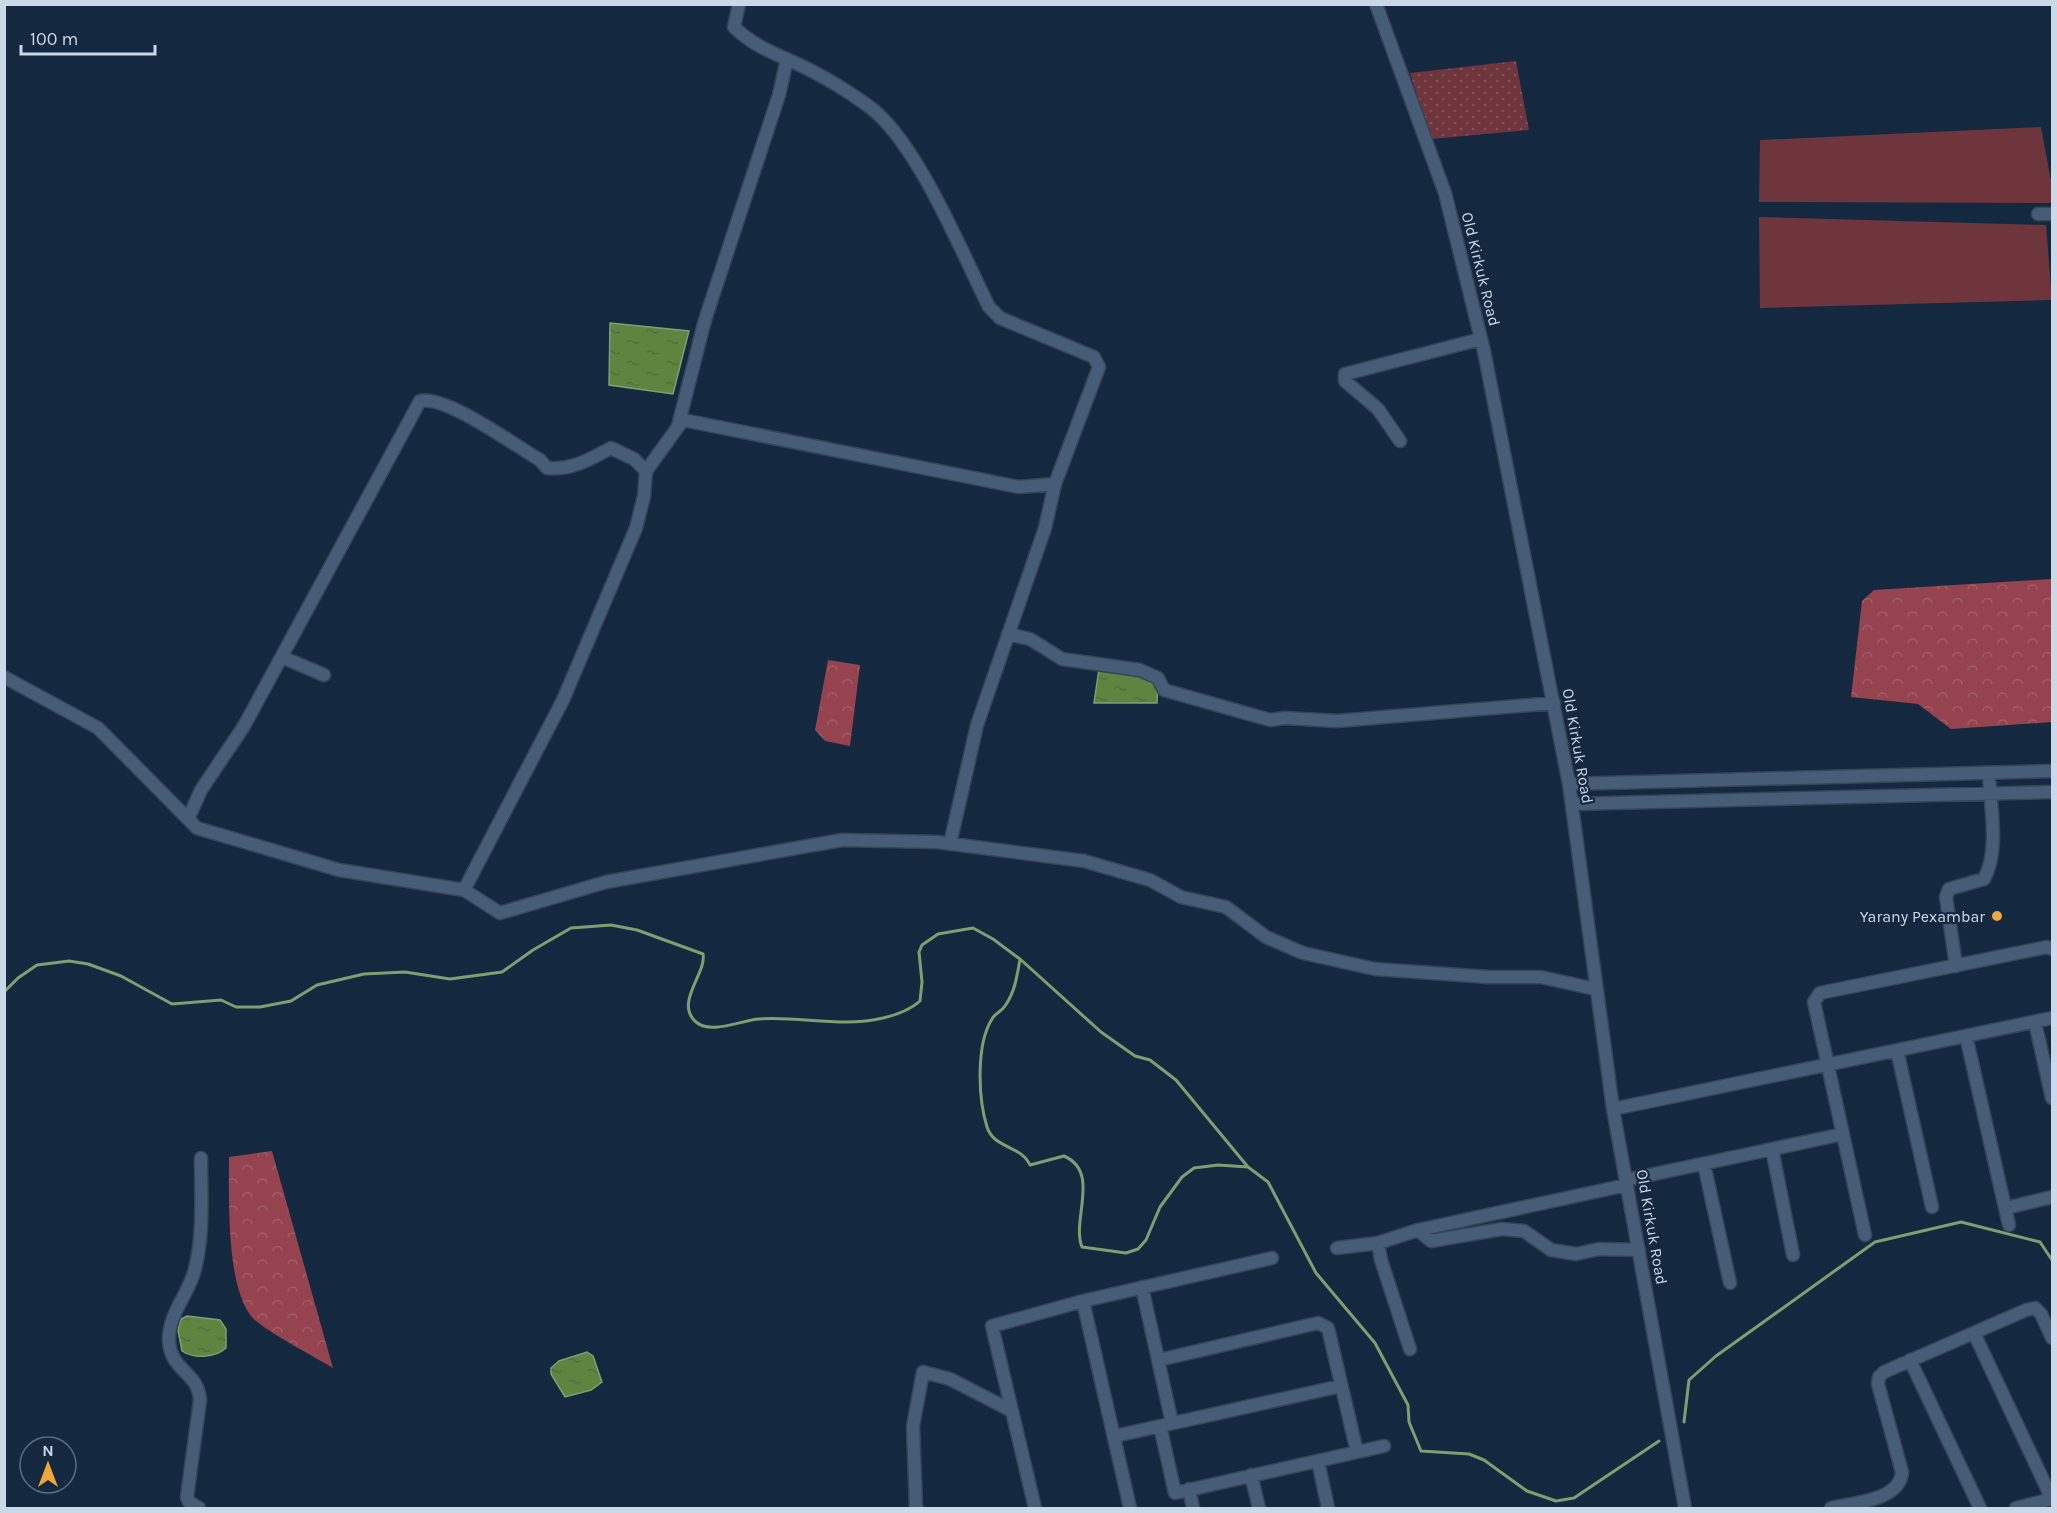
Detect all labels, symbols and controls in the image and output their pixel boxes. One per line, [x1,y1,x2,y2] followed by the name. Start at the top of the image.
[21,18,154,56] scale bar
[30,28,78,50] text: 100 m
[1458,210,1504,328] street label: Old Kirkuk Road
[1559,687,1597,805] street label: Old Kirkuk Road
[1860,907,1985,926] place label: Yarany Pexambar
[1990,909,2004,923] marker: Yarany Pexambar
[1633,1168,1671,1286] street label: Old Kirkuk Road
[18,1435,78,1495] north arrow
[42,1441,54,1460] text: N

